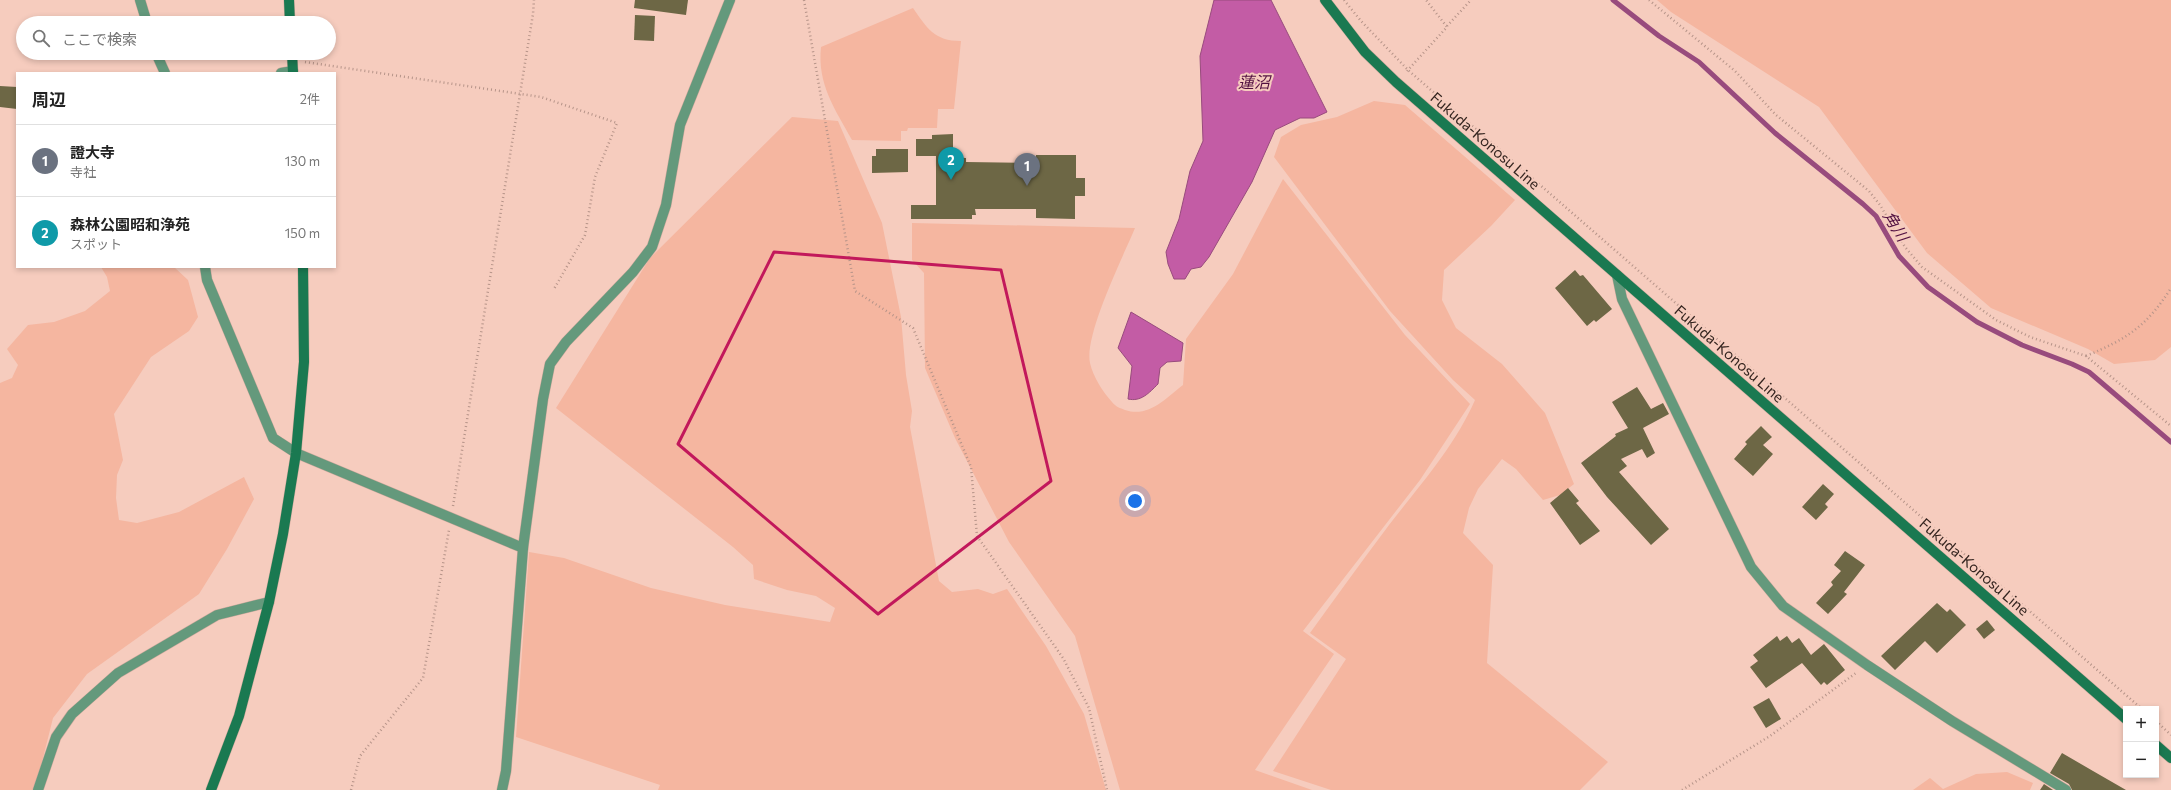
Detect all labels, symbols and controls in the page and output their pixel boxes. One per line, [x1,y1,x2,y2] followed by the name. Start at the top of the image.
[16,16,336,60] search box
[30,27,52,49] icon: search
[62,30,137,48] text: ここで検索
[1238,72,1272,91] water label: 蓮沼
[1427,88,1544,193] street label: Fukuda-Konosu Line
[32,89,66,110] text: 周辺
[300,91,320,107] text: 2件
[70,143,115,161] text: 證大寺
[938,147,964,180] pin: 2
[42,153,48,169] text: 1
[285,153,320,169] text: 130 m
[1014,153,1040,186] pin: 1
[70,164,96,180] text: 寺社
[1880,207,1914,246] water label: 角川
[70,215,190,233] text: 森林公園昭和浄苑
[41,225,49,241] text: 2
[285,225,320,241] text: 150 m
[70,236,122,252] text: スポット
[1671,301,1788,406] street label: Fukuda-Konosu Line
[1125,491,1145,511] your location
[1916,514,2033,619] street label: Fukuda-Konosu Line
[2123,706,2159,778] map controls
[2123,706,2159,742] button: +
[2123,742,2159,778] button: −

